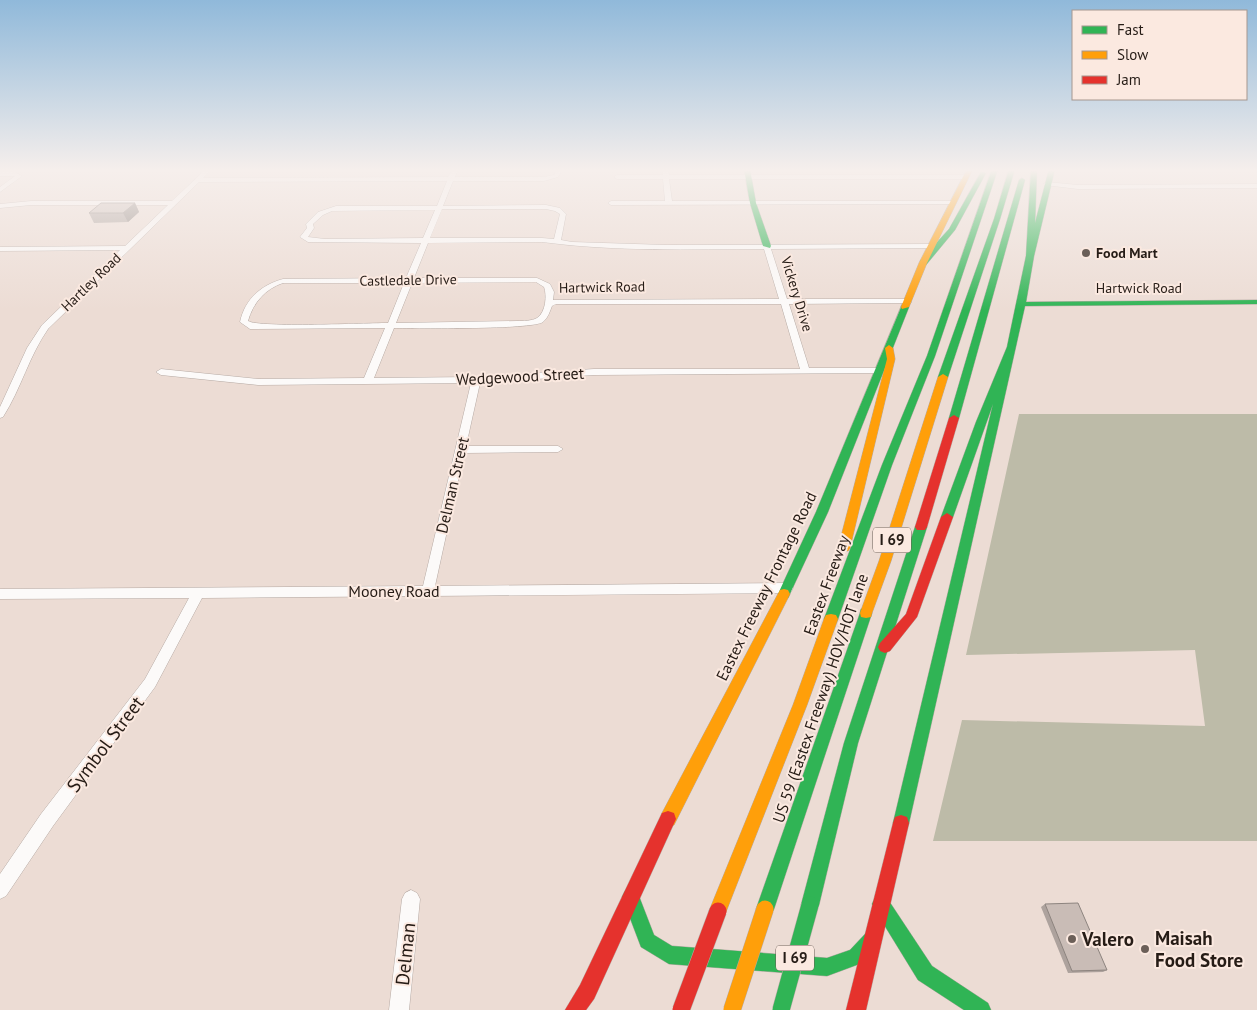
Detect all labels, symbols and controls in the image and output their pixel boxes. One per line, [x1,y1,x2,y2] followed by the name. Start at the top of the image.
[1072,10,1247,100] legend
[1117,20,1144,39] text: Fast
[1117,45,1148,64] text: Slow
[1116,70,1141,89] text: Jam
[1096,244,1158,262] place label: Food Mart
[1080,247,1092,259] marker: Food Mart
[57,249,125,315] street label: Hartley Road
[777,253,817,334] street label: Vickery Drive
[359,270,457,290] street label: Castledale Drive
[559,277,645,297] street label: Hartwick Road
[1096,279,1182,297] street label: Hartwick Road
[455,363,585,389] street label: Wedgewood Street
[431,434,473,535] street label: Delman Street
[711,488,821,684] street label: Eastex Freeway Frontage Road
[873,528,911,552] road number: I 69
[799,532,854,638] street label: Eastex Freeway
[768,571,872,825] street label: US 59 (Eastex Freeway) HOV/HOT lane
[348,581,440,601] street label: Mooney Road
[61,691,149,797] street label: Symbol Street
[390,921,420,987] street label: Delman
[1155,926,1243,972] place label: Maisah Food Store
[1081,927,1134,951] place label: Valero
[1066,933,1078,945] marker: Valero
[1139,943,1151,955] marker: Maisah Food Store
[776,946,814,970] road number: I 69

